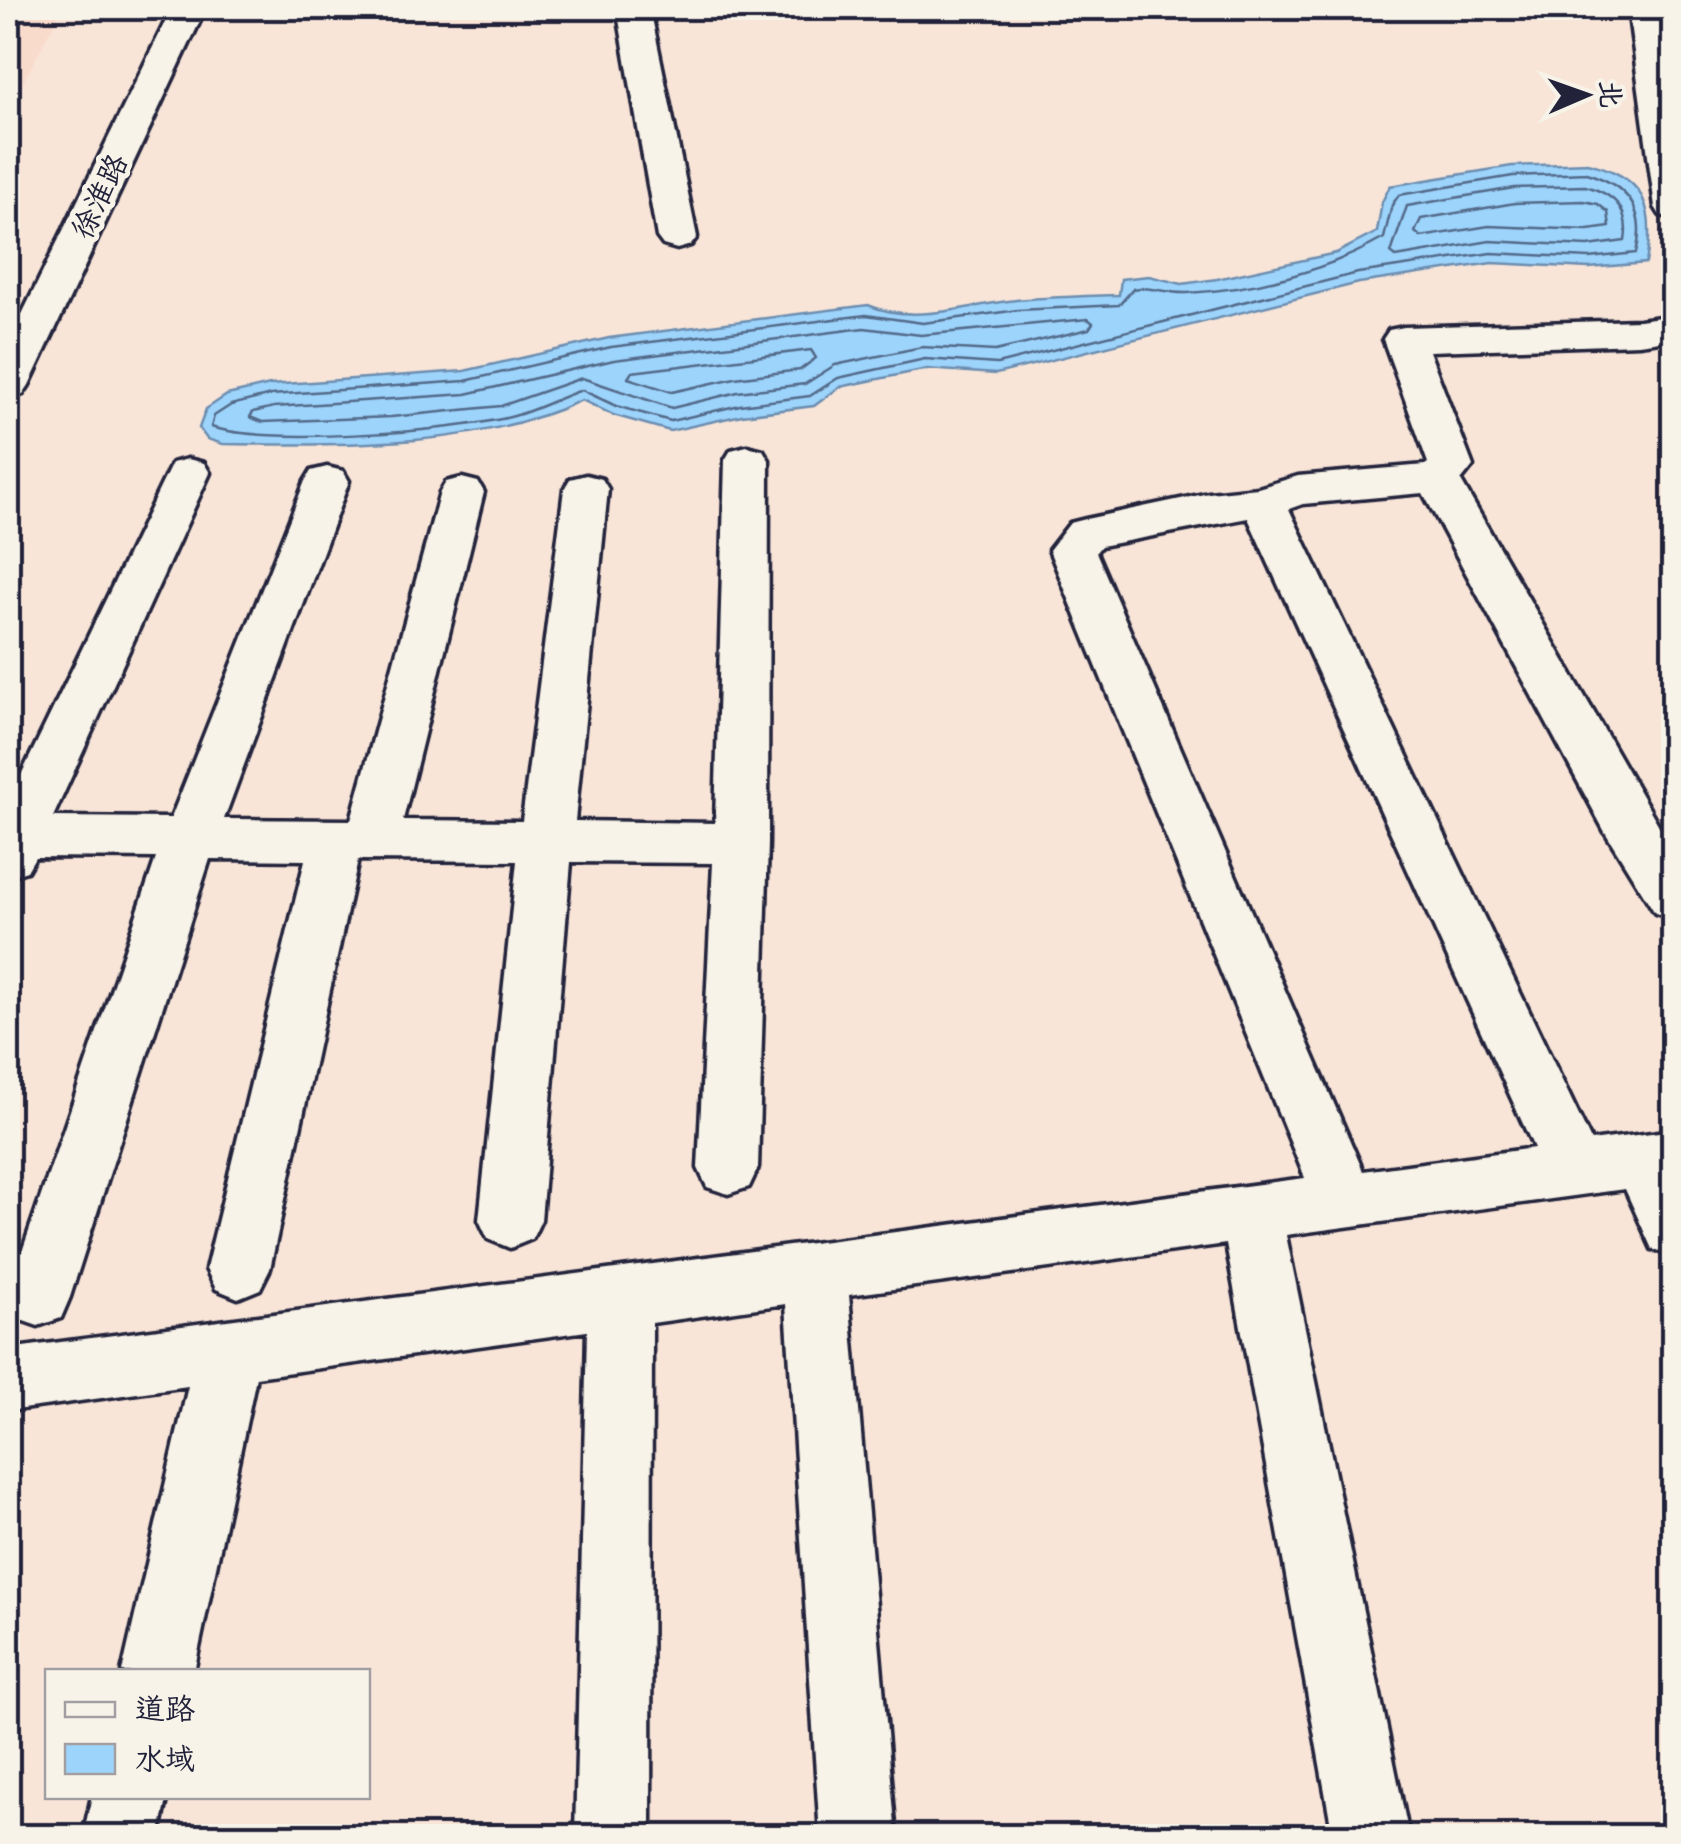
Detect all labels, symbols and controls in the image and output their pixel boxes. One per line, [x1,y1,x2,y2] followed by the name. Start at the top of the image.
[1536,45,1636,145] north arrow
[1594,80,1628,109] text: 北
[63,147,135,245] street label: 徐淮路
[45,1669,370,1799] legend
[135,1690,195,1727] text: 道路
[135,1740,195,1777] text: 水域

